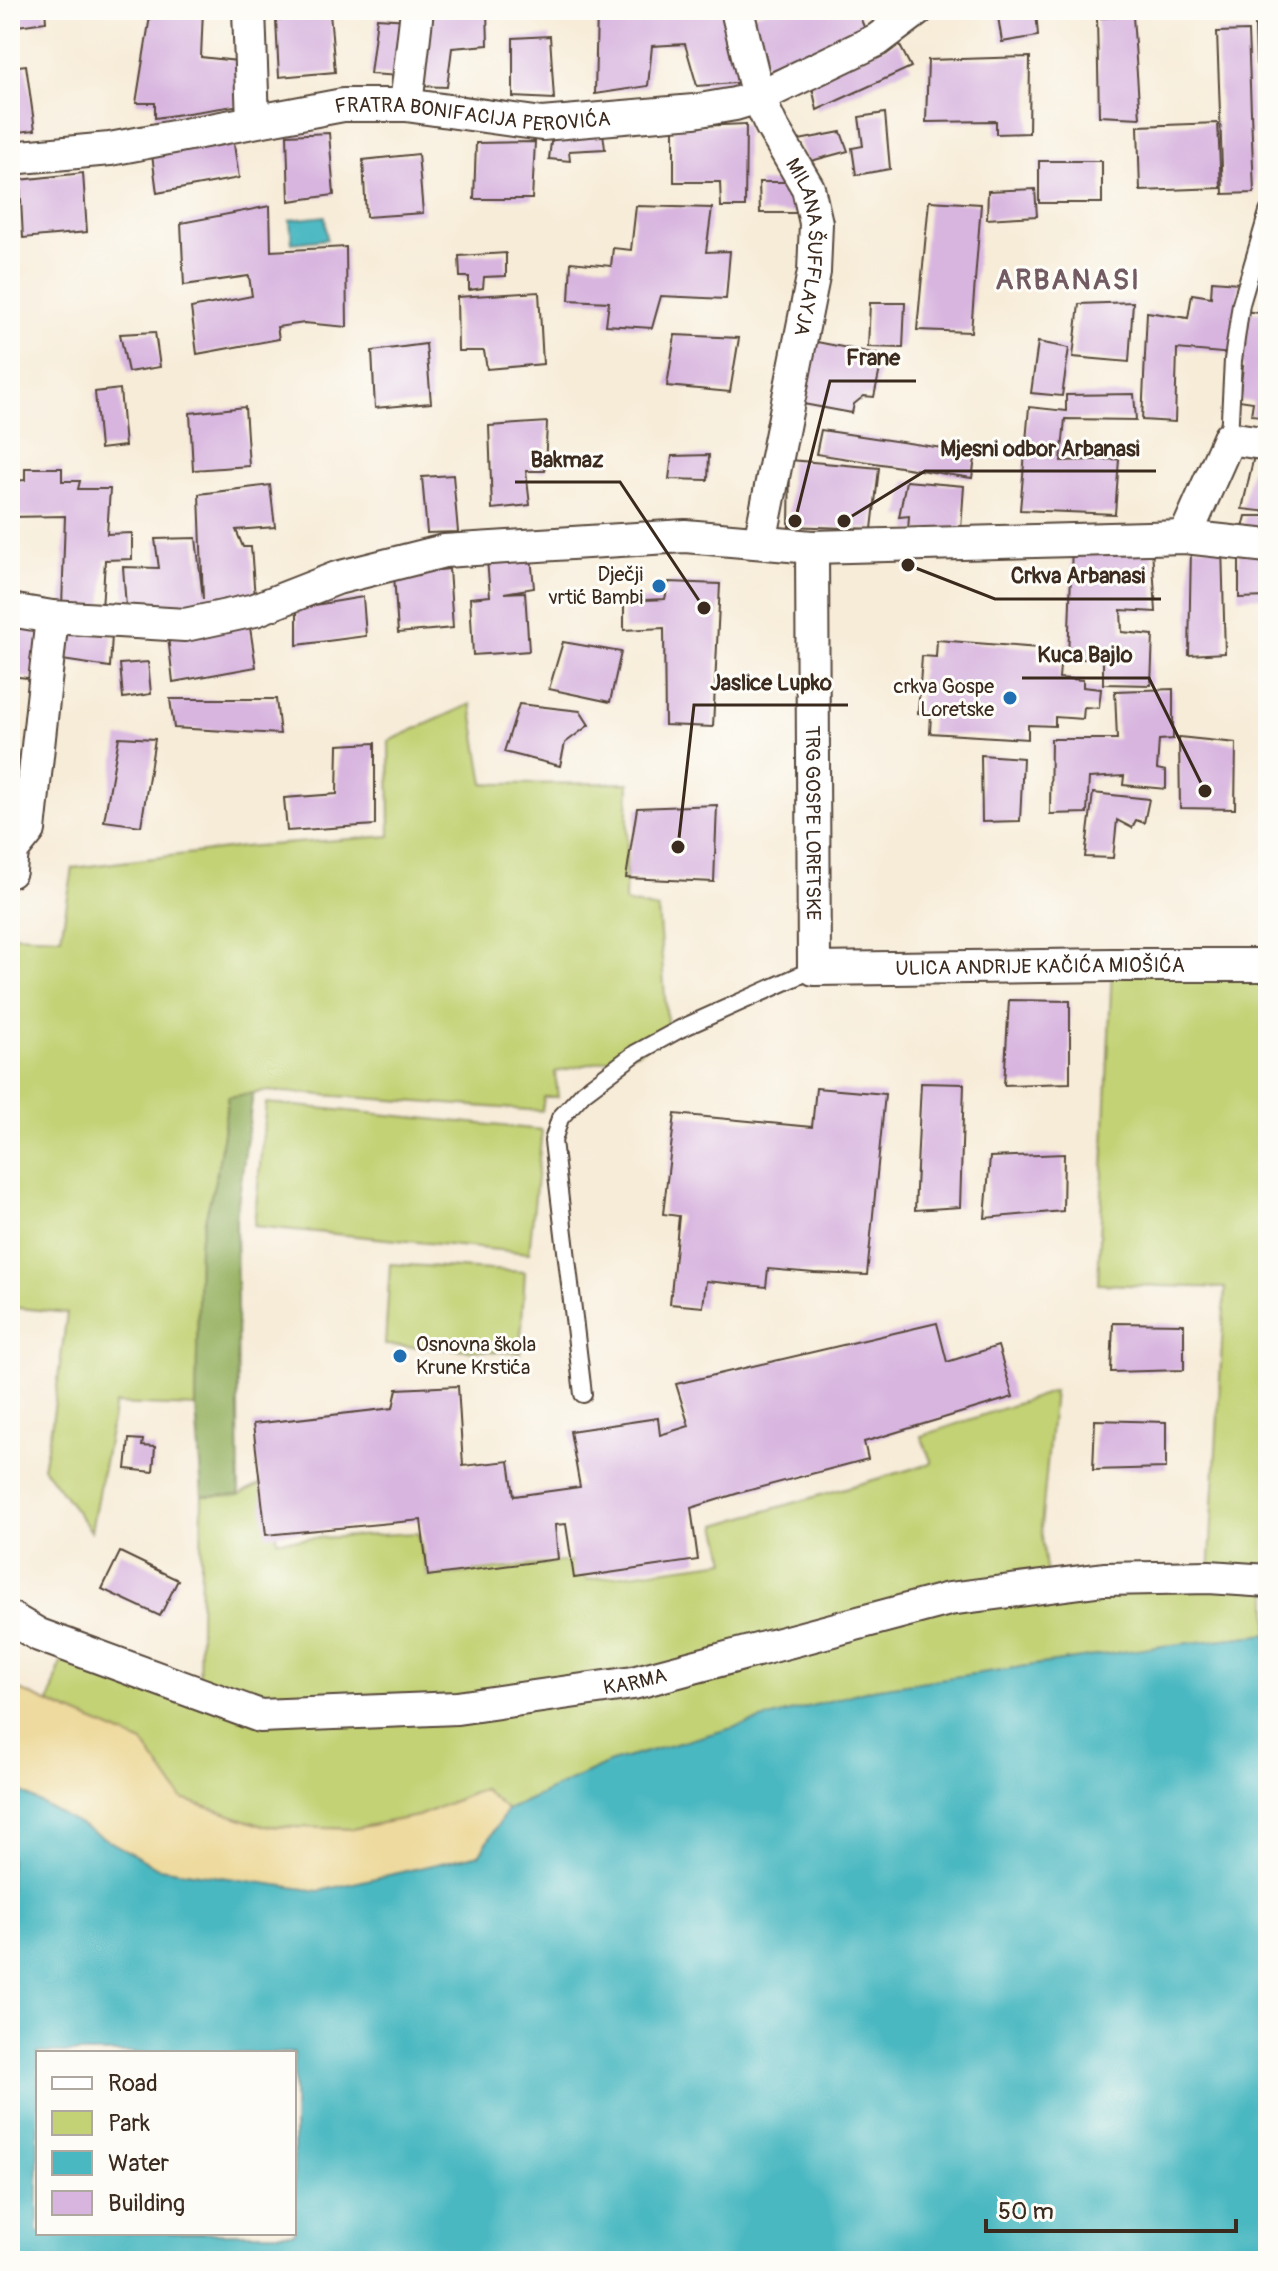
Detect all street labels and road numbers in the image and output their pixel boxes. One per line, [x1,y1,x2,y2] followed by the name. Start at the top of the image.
[333,92,612,137] street label: FRATRA BONIFACIJA PEROVIĆA
[781,153,829,338] street label: MILANA ŠUFFLAYJA
[800,725,826,921] street label: TRG GOSPE LORETSKE
[895,952,1185,980] street label: ULICA ANDRIJE KAČIĆA MIOŠIĆA
[602,1662,669,1700] street label: KARMA

